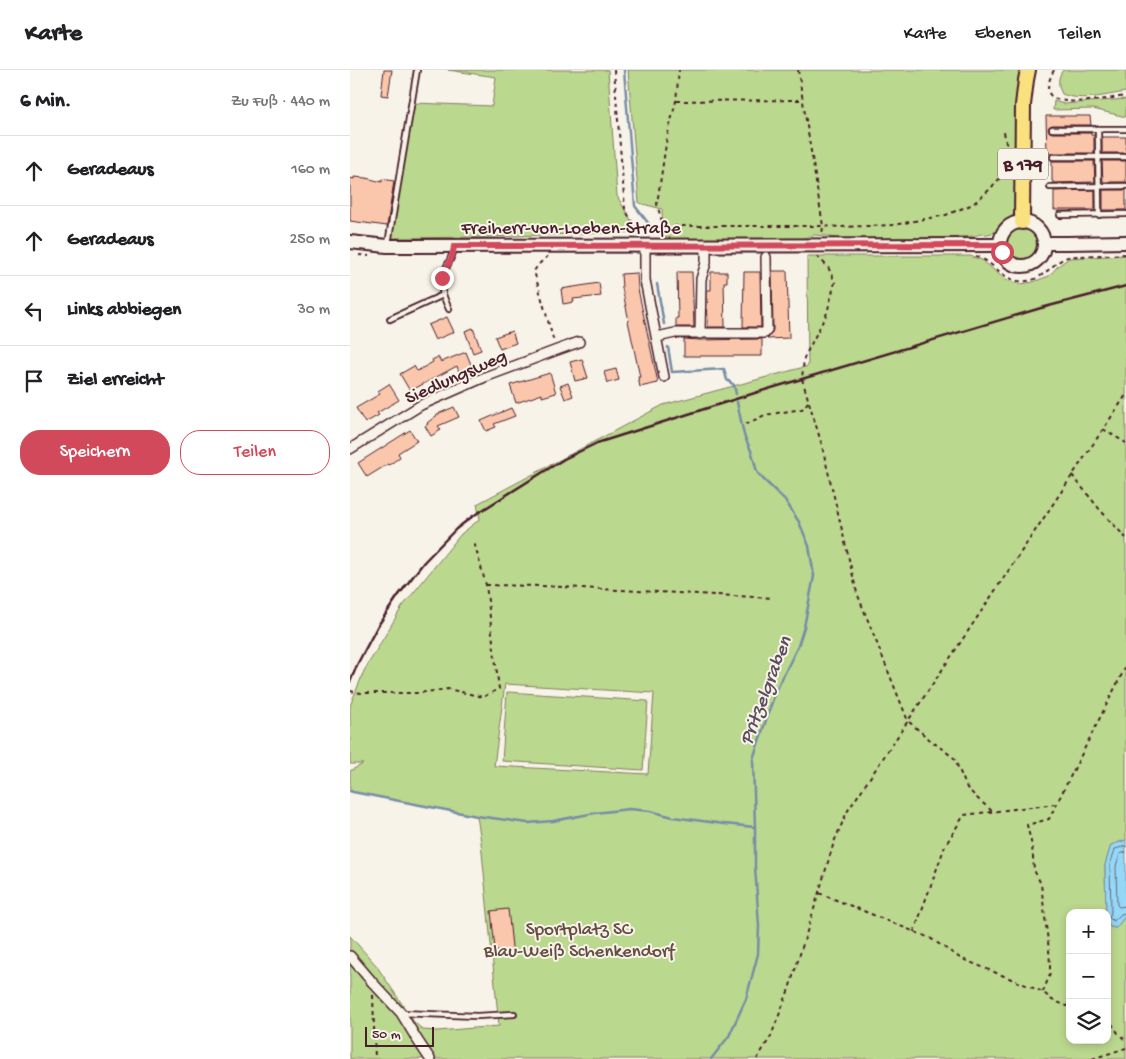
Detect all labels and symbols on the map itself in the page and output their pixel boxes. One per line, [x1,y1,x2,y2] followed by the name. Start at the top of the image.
[998,148,1048,180] road number: B 179
[460,218,681,241] street label: Freiherr-von-Loeben-Straße
[991,241,1014,264] route start
[431,267,454,290] route end
[402,345,511,411] street label: Siedlungsweg
[736,633,799,749] water label: Pritzelgraben
[483,919,676,964] park label: Sportplatz SC Blau-Weiß Schenkendorf
[365,1024,434,1047] scale bar

